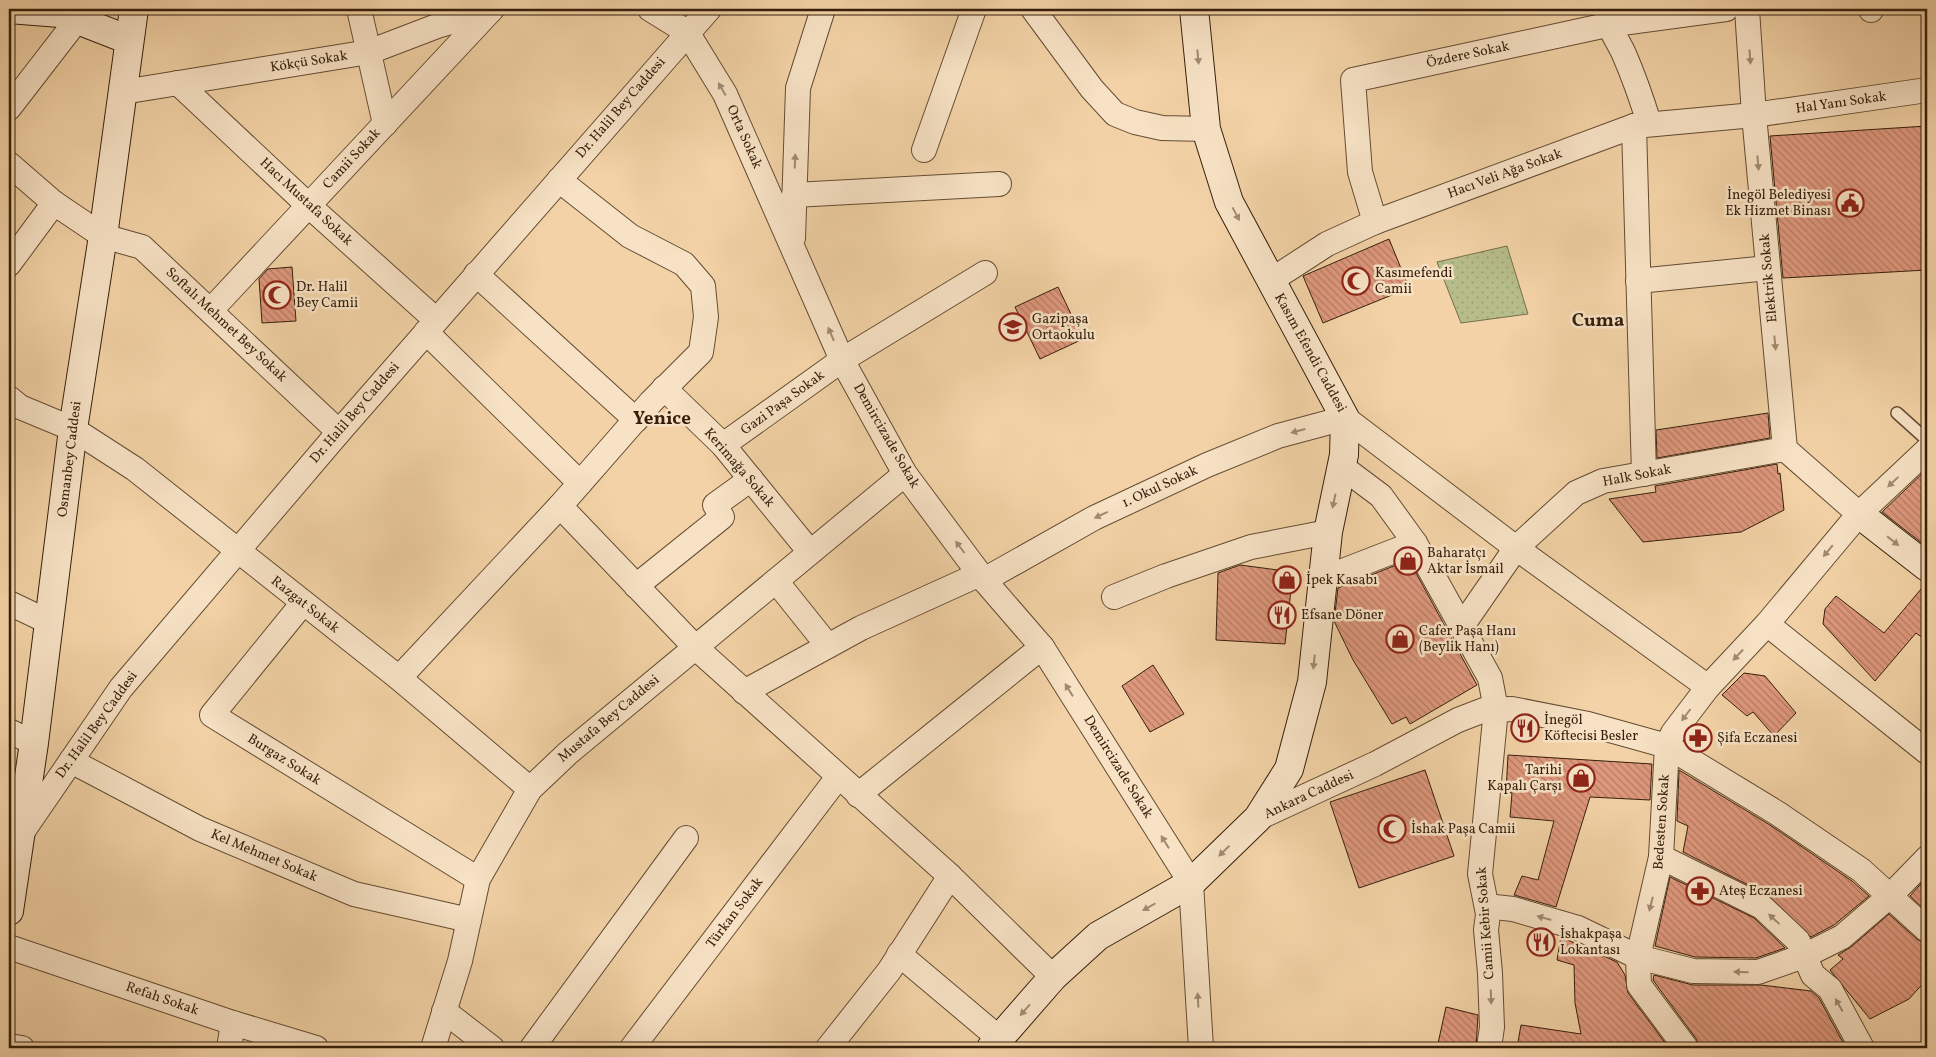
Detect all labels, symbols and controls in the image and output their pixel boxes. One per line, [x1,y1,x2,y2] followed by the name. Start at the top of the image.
[1425,37,1512,73] street label: Özdere Sokak
[269,46,349,77] street label: Kökçü Sokak
[1194,50,1202,66] one-way arrow
[1746,50,1754,66] one-way arrow
[572,53,670,163] street label: Dr. Halil Bey Caddesi
[717,83,726,96] one-way arrow
[1794,87,1888,119] street label: Hal Yanı Sokak
[721,102,767,172] street label: Orta Sokak
[319,124,385,194] street label: Camii Sokak
[1445,144,1565,204] street label: Hacı Veli Ağa Sokak
[791,153,799,169] one-way arrow
[255,154,357,251] street label: Hacı Mustafa Sokak
[1755,156,1763,172] one-way arrow
[1725,186,1831,221] place label: İnegöl Belediyesi Ek Hizmet Binası
[1835,188,1865,218] public building icon: İnegöl Belediyesi Ek Hizmet Binası
[1232,207,1240,221] one-way arrow
[1756,232,1782,323] street label: Elektrik Sokak
[161,264,291,387] street label: Softalı Mehmet Bey Sokak
[1375,264,1453,299] place label: Kasımefendi Camii
[1341,266,1371,296] mosque icon: Kasımefendi Camii
[296,278,358,313] place label: Dr. Halil Bey Camii
[262,280,292,310] mosque icon: Dr. Halil Bey Camii
[1269,290,1351,416] street label: Kasım Efendi Caddesi
[1572,308,1624,334] district label: Cuma
[1032,310,1095,345] place label: Gazipaşa Ortaokulu
[998,312,1028,342] school or university icon: Gazipaşa Ortaokulu
[826,327,834,341] one-way arrow
[1771,335,1779,351] one-way arrow
[306,358,404,468] street label: Dr. Halil Bey Caddesi
[737,366,829,440] street label: Gazi Paşa Sokak
[848,380,924,492] street label: Demircizade Sokak
[53,400,87,518] street label: Osmanbey Caddesi
[633,406,691,432] district label: Yenice
[699,424,779,512] street label: Kerimağa Sokak
[1291,427,1306,435] one-way arrow
[1601,460,1673,492] street label: Halk Sokak
[1119,461,1201,513] street label: 1. Okul Sokak
[1888,476,1900,488] one-way arrow
[1330,493,1338,508] one-way arrow
[1094,511,1108,519] one-way arrow
[1886,535,1899,546] one-way arrow
[955,540,965,554] one-way arrow
[1427,544,1504,579] place label: Baharatçı Aktar İsmail
[1822,545,1834,557] one-way arrow
[1393,546,1423,576] shop icon: Baharatçı Aktar İsmail
[1272,565,1302,595] shop icon: İpek Kasabı
[1306,571,1377,590] place label: İpek Kasabı
[267,572,344,638] street label: Razgat Sokak
[1267,600,1297,630] restaurant icon: Efsane Döner
[1301,606,1384,625] place label: Efsane Döner
[1419,622,1516,657] place label: Cafer Paşa Hanı (Beylik Hanı)
[1385,624,1415,654] shop icon: Cafer Paşa Hanı (Beylik Hanı)
[1732,649,1744,661] one-way arrow
[1310,654,1318,670] one-way arrow
[52,667,142,783] street label: Dr. Halil Bey Caddesi
[554,671,664,767] street label: Mustafa Bey Caddesi
[1064,683,1074,696] one-way arrow
[1681,709,1691,722] one-way arrow
[1544,711,1638,746] place label: İnegöl Köftecisi Besler
[1079,712,1158,823] street label: Demircizade Sokak
[1510,713,1540,743] restaurant icon: İnegöl Köftecisi Besler
[1683,723,1713,753] pharmacy icon: Şifa Eczanesi
[1717,729,1797,748] place label: Şifa Eczanesi
[243,730,325,790] street label: Burgaz Sokak
[1487,761,1562,796] place label: Tarihi Kapalı Çarşı
[1566,763,1596,793] shop icon: Tarihi Kapalı Çarşı
[1261,766,1357,824] street label: Ankara Caddesi
[1649,773,1675,870] street label: Bedesten Sokak
[1377,814,1407,844] mosque icon: İshak Paşa Camii
[1411,820,1516,839] place label: İshak Paşa Camii
[208,825,321,887] street label: Kel Mehmet Sokak
[1160,835,1170,849] one-way arrow
[1219,845,1231,857] one-way arrow
[1473,866,1499,980] street label: Camii Kebir Sokak
[702,873,768,952] street label: Türkan Sokak
[1685,876,1715,906] pharmacy icon: Ateş Eczanesi
[1719,882,1803,901] place label: Ateş Eczanesi
[1647,897,1655,912] one-way arrow
[1142,903,1155,912] one-way arrow
[1768,913,1781,924] one-way arrow
[1537,914,1552,922] one-way arrow
[1560,925,1622,960] place label: İshakpaşa Lokantası
[1526,927,1556,957] restaurant icon: İshakpaşa Lokantası
[1733,968,1749,976] one-way arrow
[123,978,201,1020] street label: Refah Sokak
[1487,989,1495,1005] one-way arrow
[1194,991,1202,1007] one-way arrow
[1835,998,1843,1012] one-way arrow
[1019,1003,1030,1016] one-way arrow

